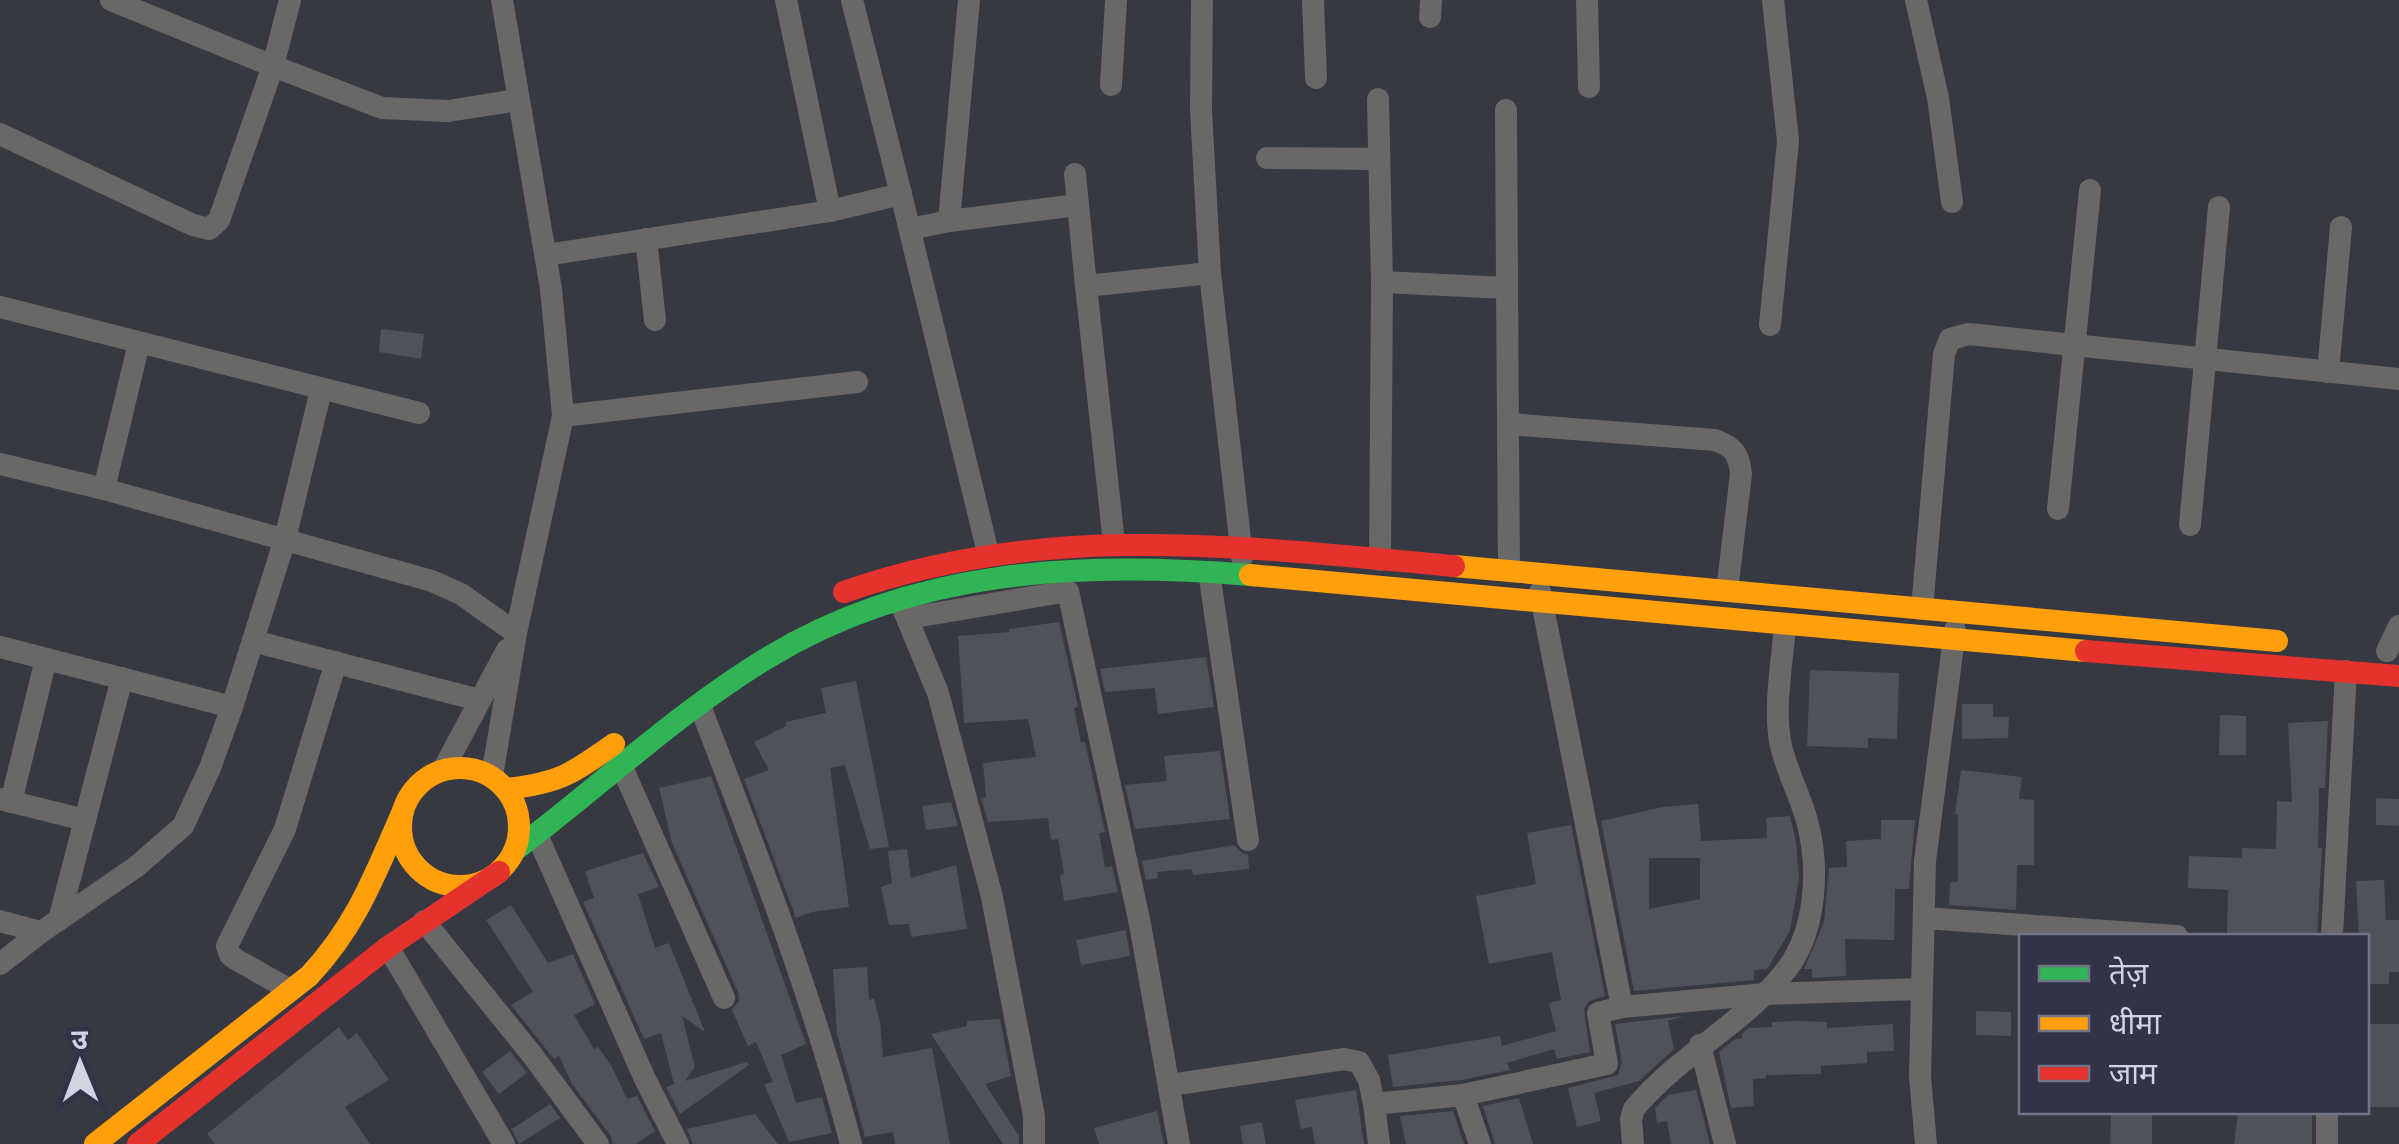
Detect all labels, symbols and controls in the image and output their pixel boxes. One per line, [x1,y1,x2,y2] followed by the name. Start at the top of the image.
[2019,934,2369,1114] legend
[2109,956,2149,992] text: तेज़
[2109,1006,2162,1042] text: धीमा
[30,1014,130,1114] north arrow
[71,1023,89,1056] text: उ
[2109,1056,2158,1092] text: जाम

